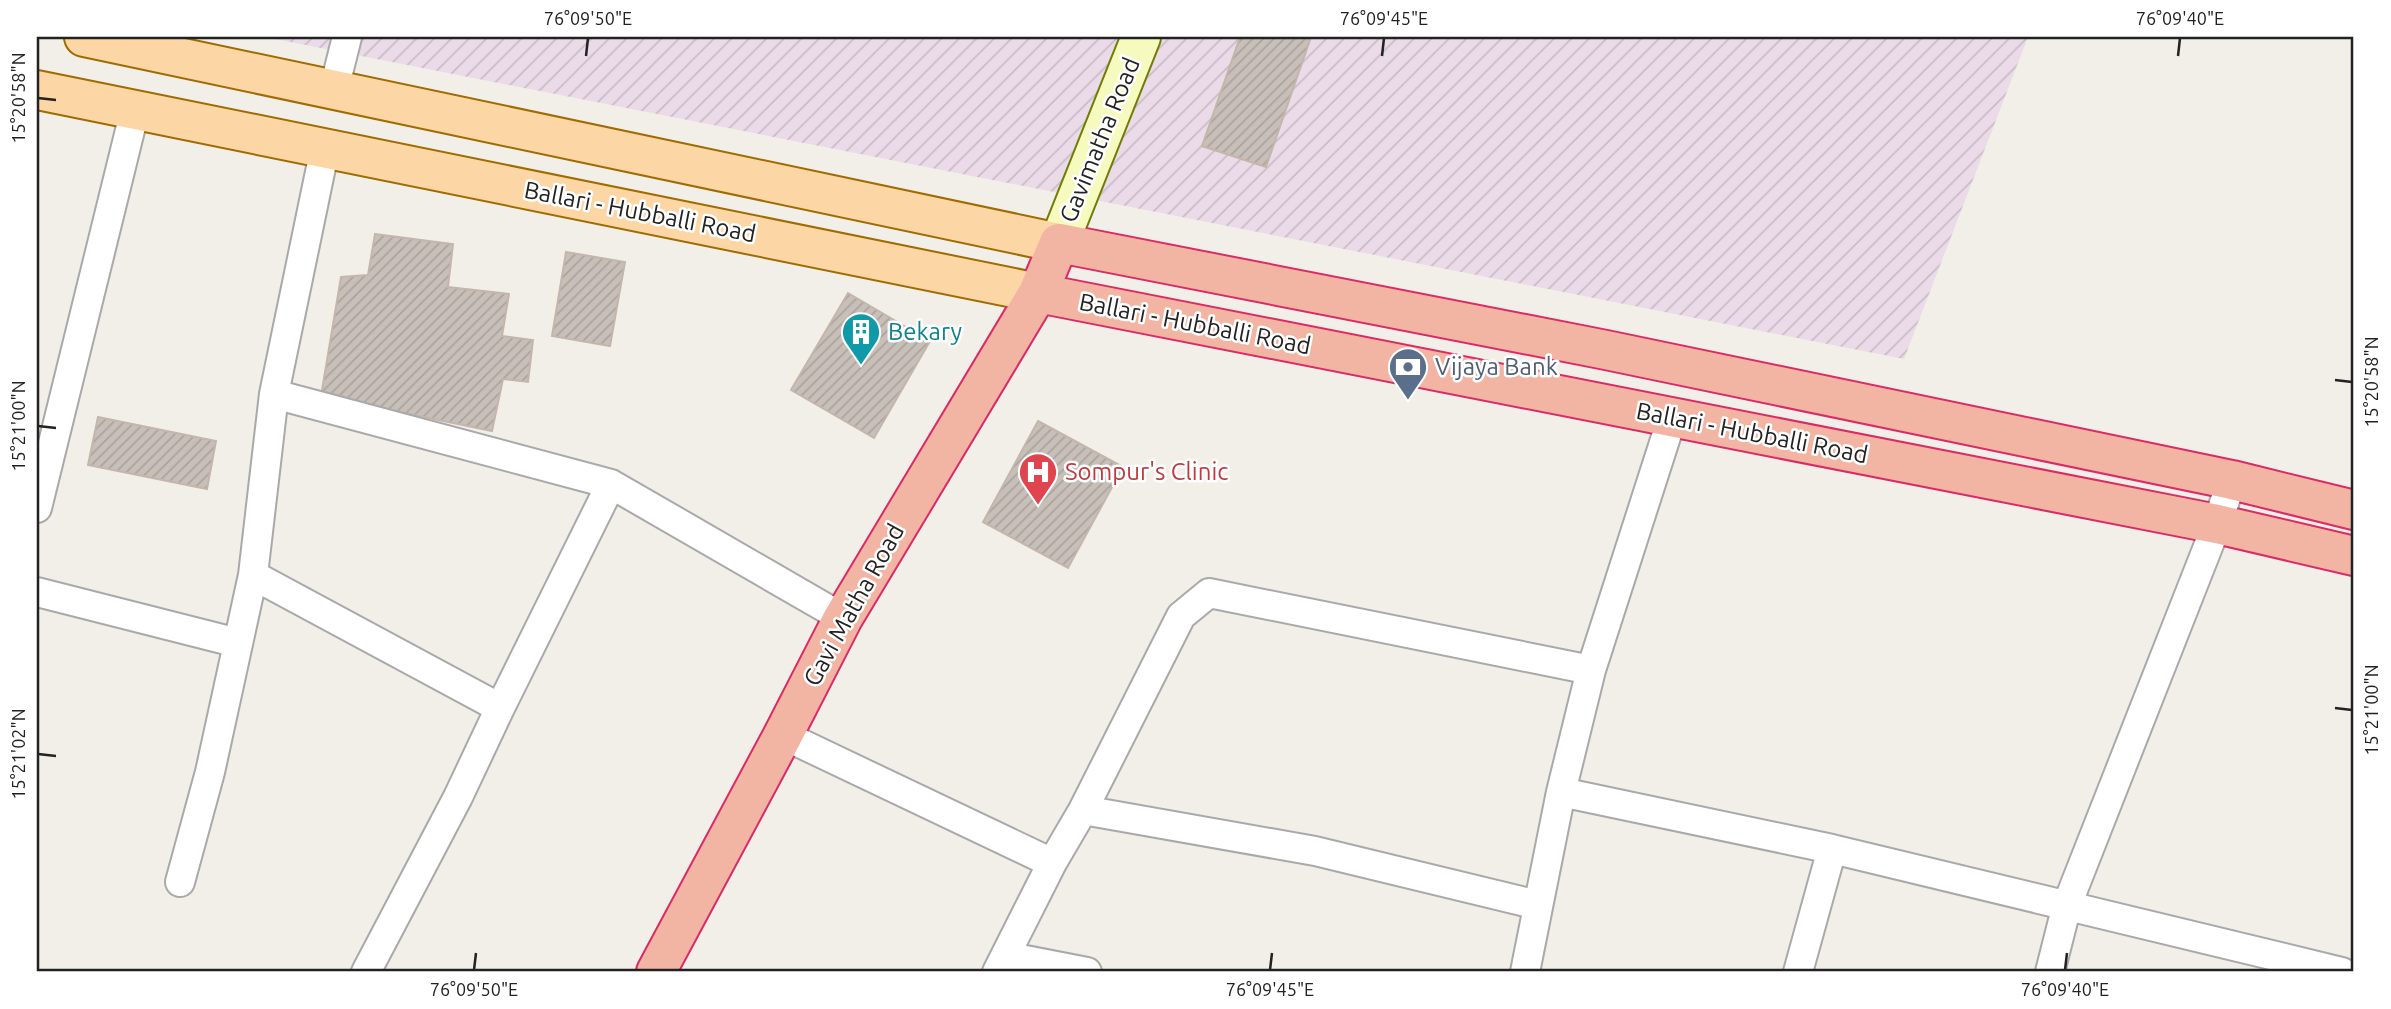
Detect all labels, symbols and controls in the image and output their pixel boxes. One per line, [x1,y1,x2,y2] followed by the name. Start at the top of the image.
[544,8,632,28] text: 76°09'50"E
[1340,8,1428,28] text: 76°09'45"E
[2136,8,2224,28] text: 76°09'40"E
[8,52,28,144] text: 15°20'58"N
[1054,54,1145,226] street label: Gavimatha Road
[522,176,758,247] street label: Ballari - Hubballi Road
[1077,288,1313,359] street label: Ballari - Hubballi Road
[840,311,882,366] building icon: Bekary
[888,318,963,345] place label: Bekary
[2361,336,2381,428] text: 15°20'58"N
[1387,346,1429,401] bank icon: Vijaya Bank
[1435,353,1558,380] place label: Vijaya Bank
[8,380,28,472] text: 15°21'00"N
[1634,397,1870,468] street label: Ballari - Hubballi Road
[1017,451,1059,506] hospital icon: Sompur's Clinic
[1065,458,1228,485] place label: Sompur's Clinic
[798,519,909,690] street label: Gavi Matha Road
[2361,664,2381,756] text: 15°21'00"N
[8,708,28,800] text: 15°21'02"N
[430,979,518,999] text: 76°09'50"E
[1226,979,1314,999] text: 76°09'45"E
[2021,979,2109,999] text: 76°09'40"E

